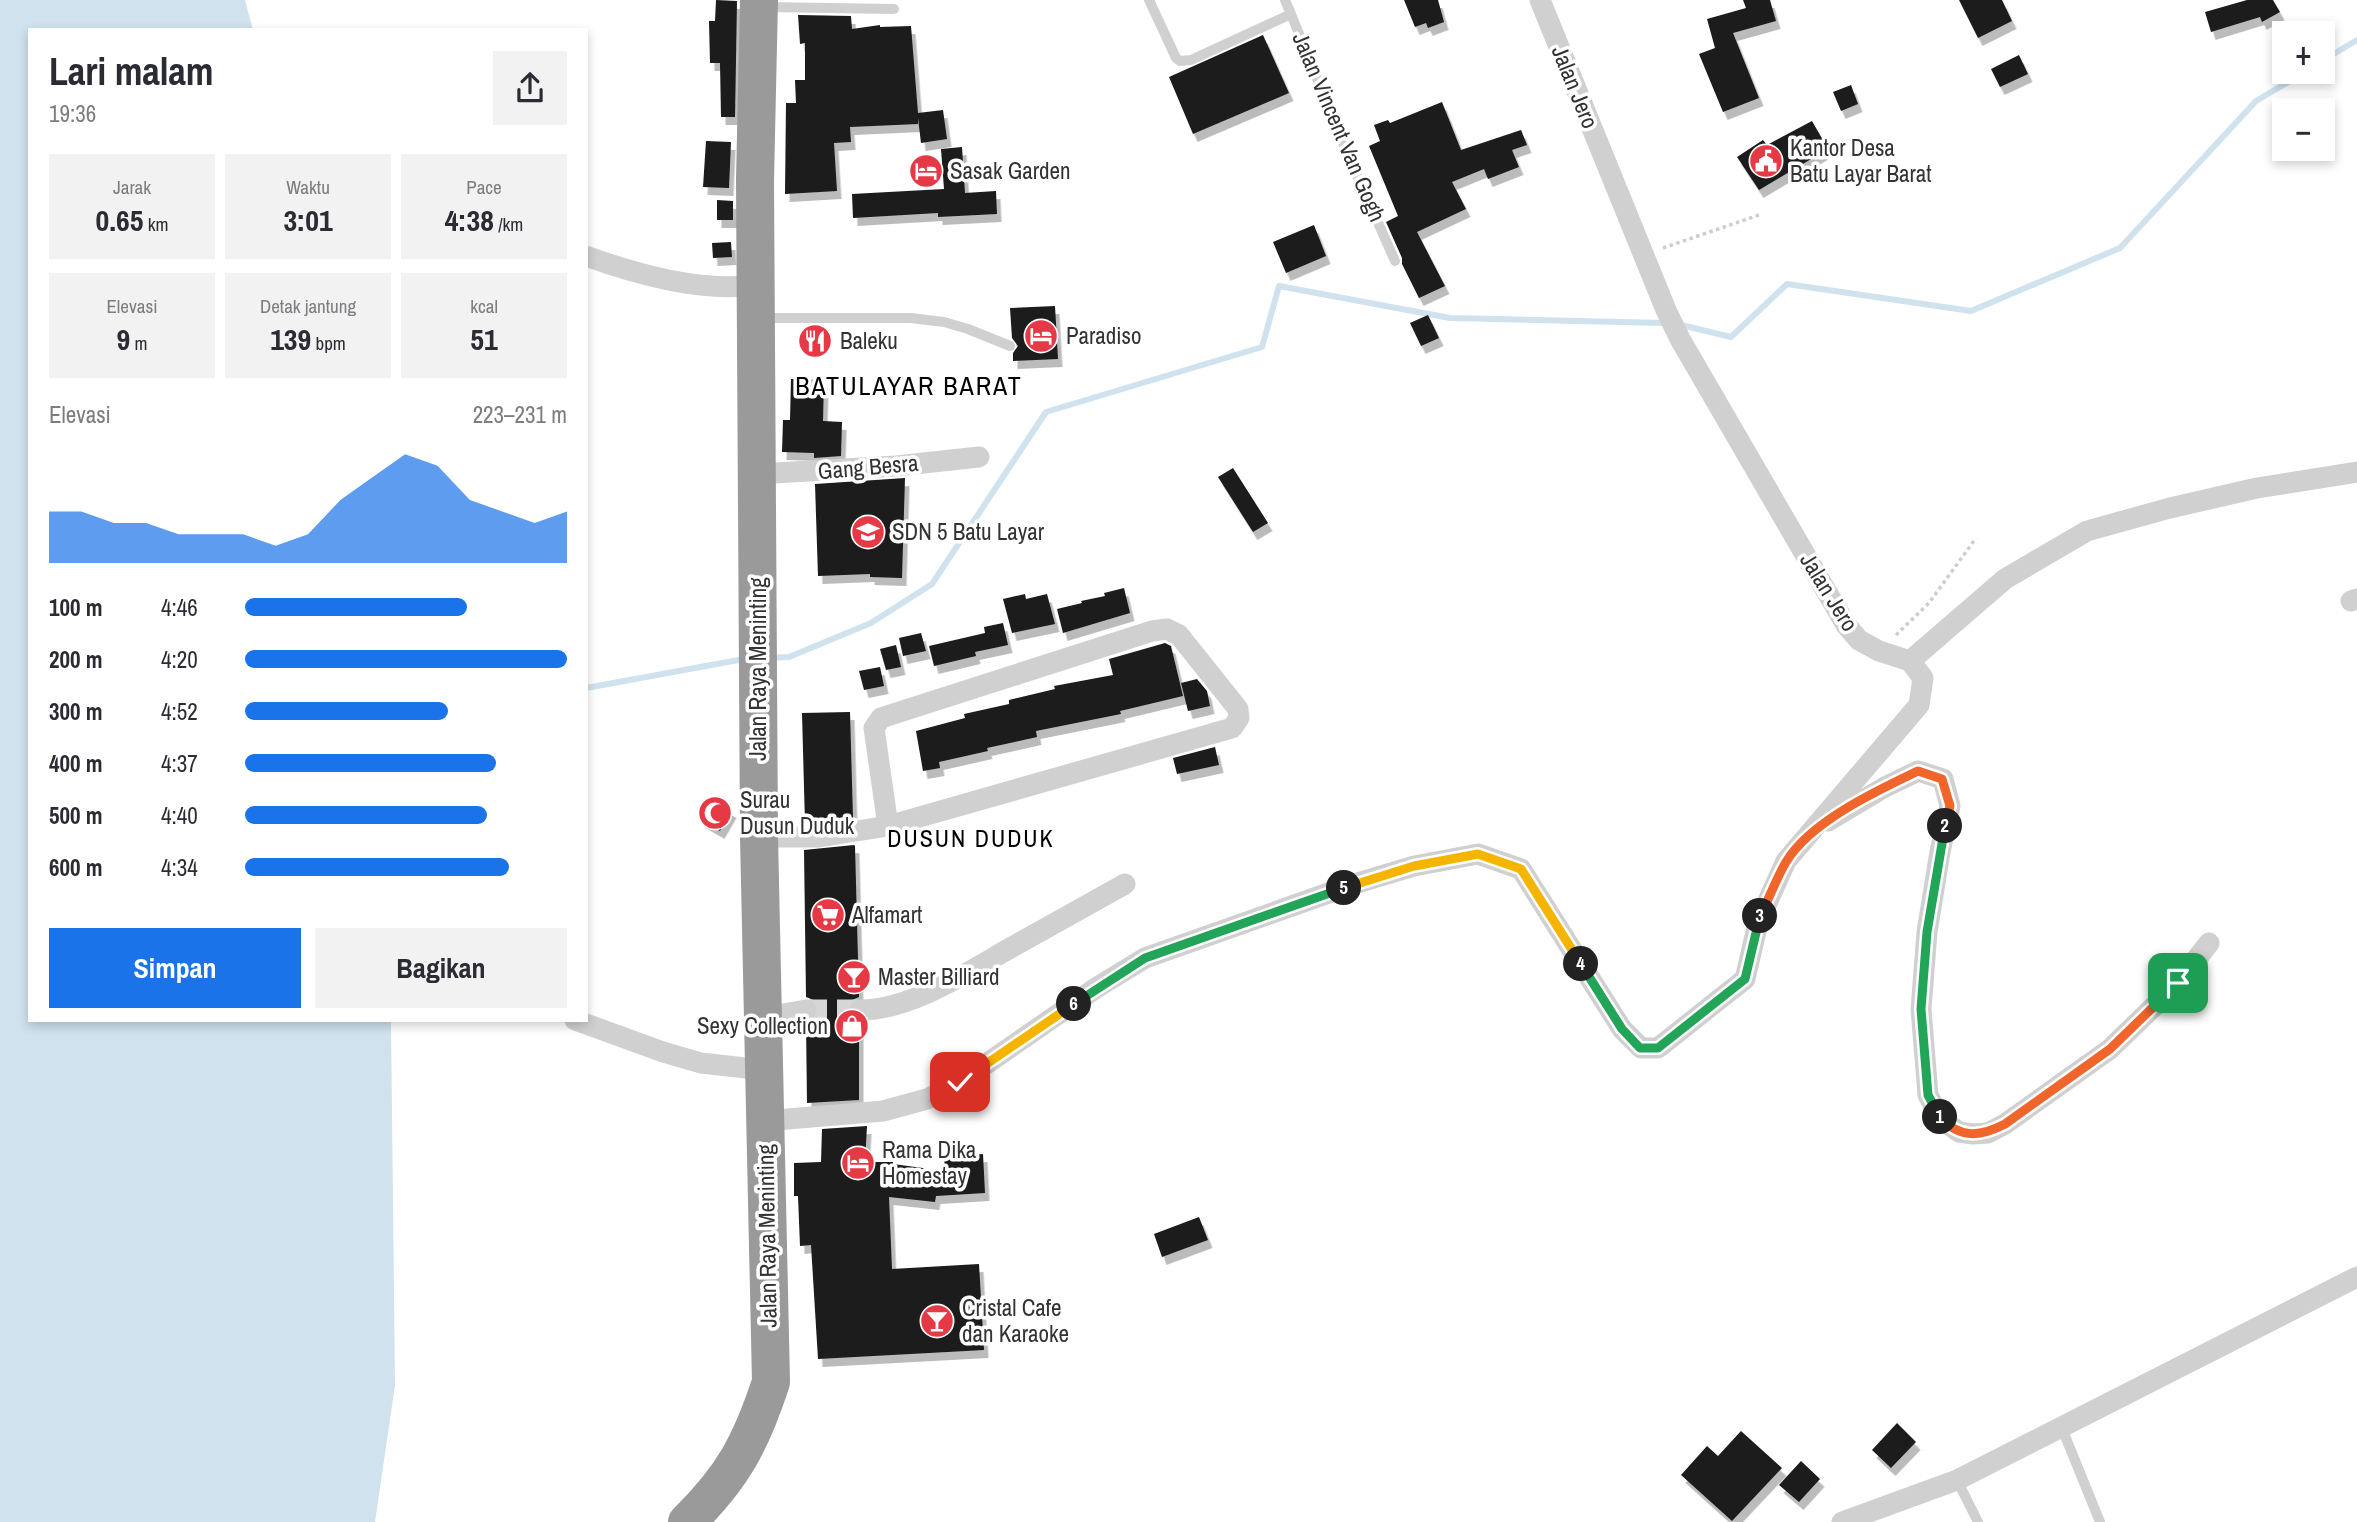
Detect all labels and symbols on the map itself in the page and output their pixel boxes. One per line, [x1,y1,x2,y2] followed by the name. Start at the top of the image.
[1286,27,1393,226] street label: Jalan Vincent Van Gogh
[1545,41,1606,133] street label: Jalan Jero
[1790,132,1932,189] place label: Kantor Desa Batu Layar Barat
[1747,142,1785,180] public building icon: Kantor Desa Batu Layar Barat
[907,152,945,190] hotel icon: Sasak Garden
[950,155,1071,186] place label: Sasak Garden
[1022,317,1060,355] hotel icon: Paradiso
[1066,320,1142,351] place label: Paradiso
[796,322,834,360] restaurant icon: Baleku
[840,325,898,356] place label: Baleku
[795,368,1023,403] district label: BATULAYAR BARAT
[816,447,920,486] street label: Gang Besra
[849,513,887,551] school or university icon: SDN 5 Batu Layar
[892,516,1045,547] place label: SDN 5 Batu Layar
[1793,547,1866,637] street label: Jalan Jero
[742,577,773,761] street label: Jalan Raya Meninting
[740,784,855,841] place label: Surau Dusun Duduk
[696,794,734,832] mosque icon: Surau Dusun Duduk
[1927,808,1962,844] pin: 2
[887,822,1055,854] district label: DUSUN DUDUK
[1326,870,1362,906] pin: 5
[809,896,847,934] supermarket icon: Alfamart
[1742,898,1778,934] pin: 3
[851,899,922,930] place label: Alfamart
[1564,946,1598,982] pin: 4
[2148,953,2208,1013] pin
[835,958,873,996] bar icon: Master Billiard
[878,961,1000,992] place label: Master Billiard
[1056,986,1092,1021] pin: 6
[833,1007,871,1045] shop icon: Sexy Collection
[697,1010,828,1041] place label: Sexy Collection
[930,1052,990,1112] pin
[1923,1100,1958,1134] pin: 1
[882,1134,977,1191] place label: Rama Dika Homestay
[749,1144,784,1328] street label: Jalan Raya Meninting
[839,1144,877,1182] hotel icon: Rama Dika Homestay
[962,1292,1069,1349] place label: Cristal Cafe dan Karaoke
[918,1302,956,1340] bar icon: Cristal Cafe dan Karaoke

